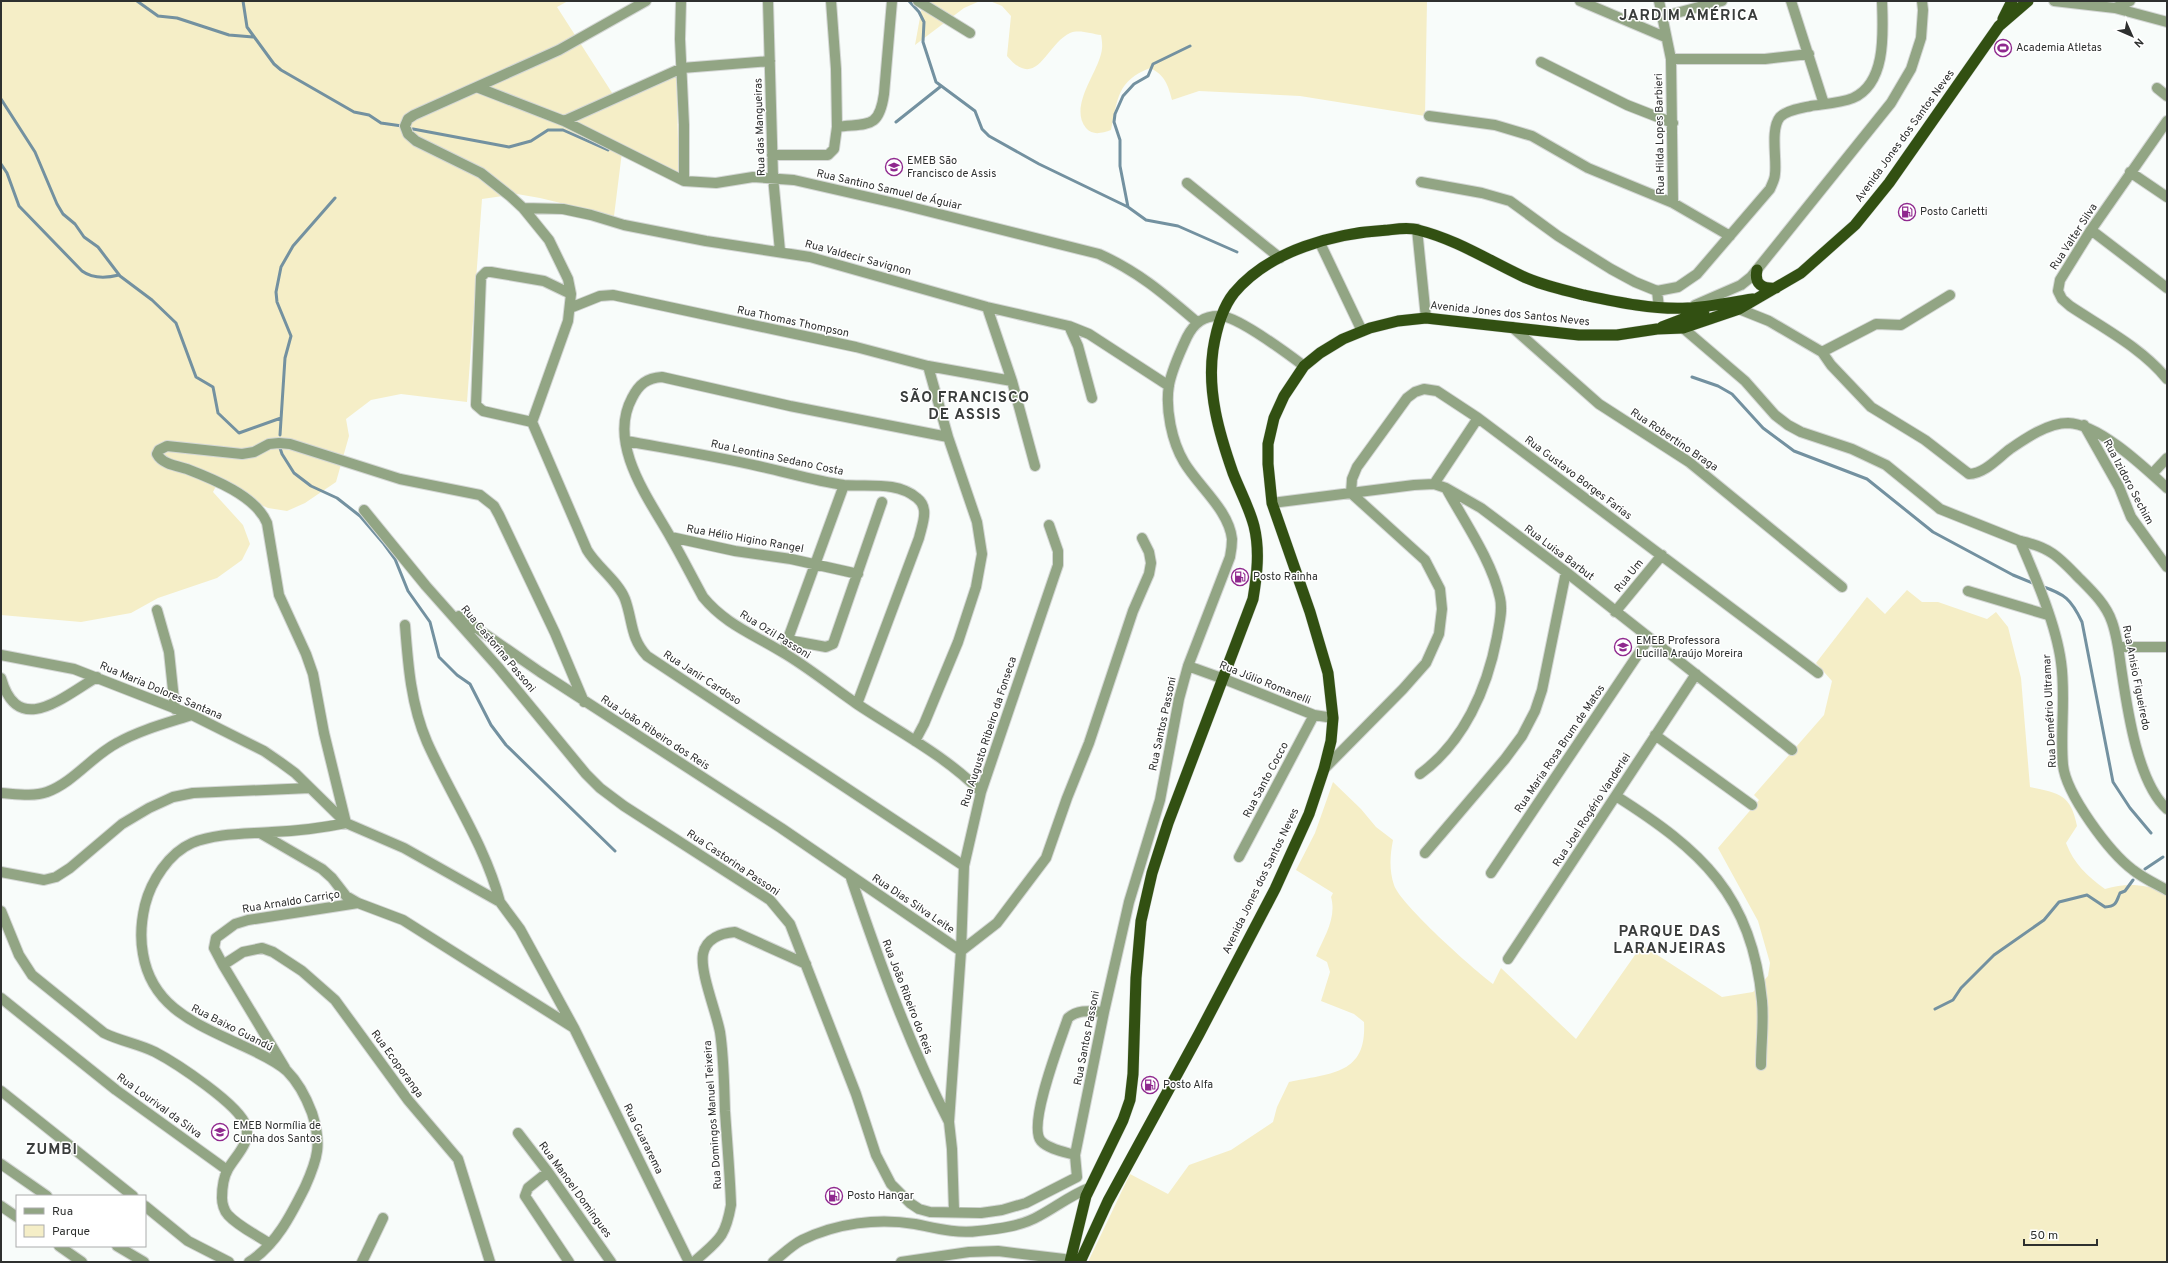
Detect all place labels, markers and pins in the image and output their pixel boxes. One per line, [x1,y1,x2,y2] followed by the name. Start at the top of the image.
[1993,38,2013,58] sports icon: Academia Atletas
[2016,41,2102,55] place label: Academia Atletas
[907,154,996,181] place label: EMEB São Francisco de Assis
[884,157,904,177] school or university icon: EMEB São Francisco de Assis
[1897,202,1917,222] fuel station icon: Posto Carletti
[1920,205,1988,219] place label: Posto Carletti
[1230,567,1250,587] fuel station icon: Posto Rainha
[1253,570,1318,584] place label: Posto Rainha
[1636,634,1743,661] place label: EMEB Professora Lucilla Araújo Moreira
[1613,637,1633,657] school or university icon: EMEB Professora Lucilla Araújo Moreira
[1140,1075,1160,1095] fuel station icon: Posto Alfa
[1163,1078,1213,1092] place label: Posto Alfa
[233,1119,321,1146] place label: EMEB Normília de Cunha dos Santos
[210,1122,230,1142] school or university icon: EMEB Normília de Cunha dos Santos
[824,1186,844,1206] fuel station icon: Posto Hangar
[847,1189,915,1203] place label: Posto Hangar

